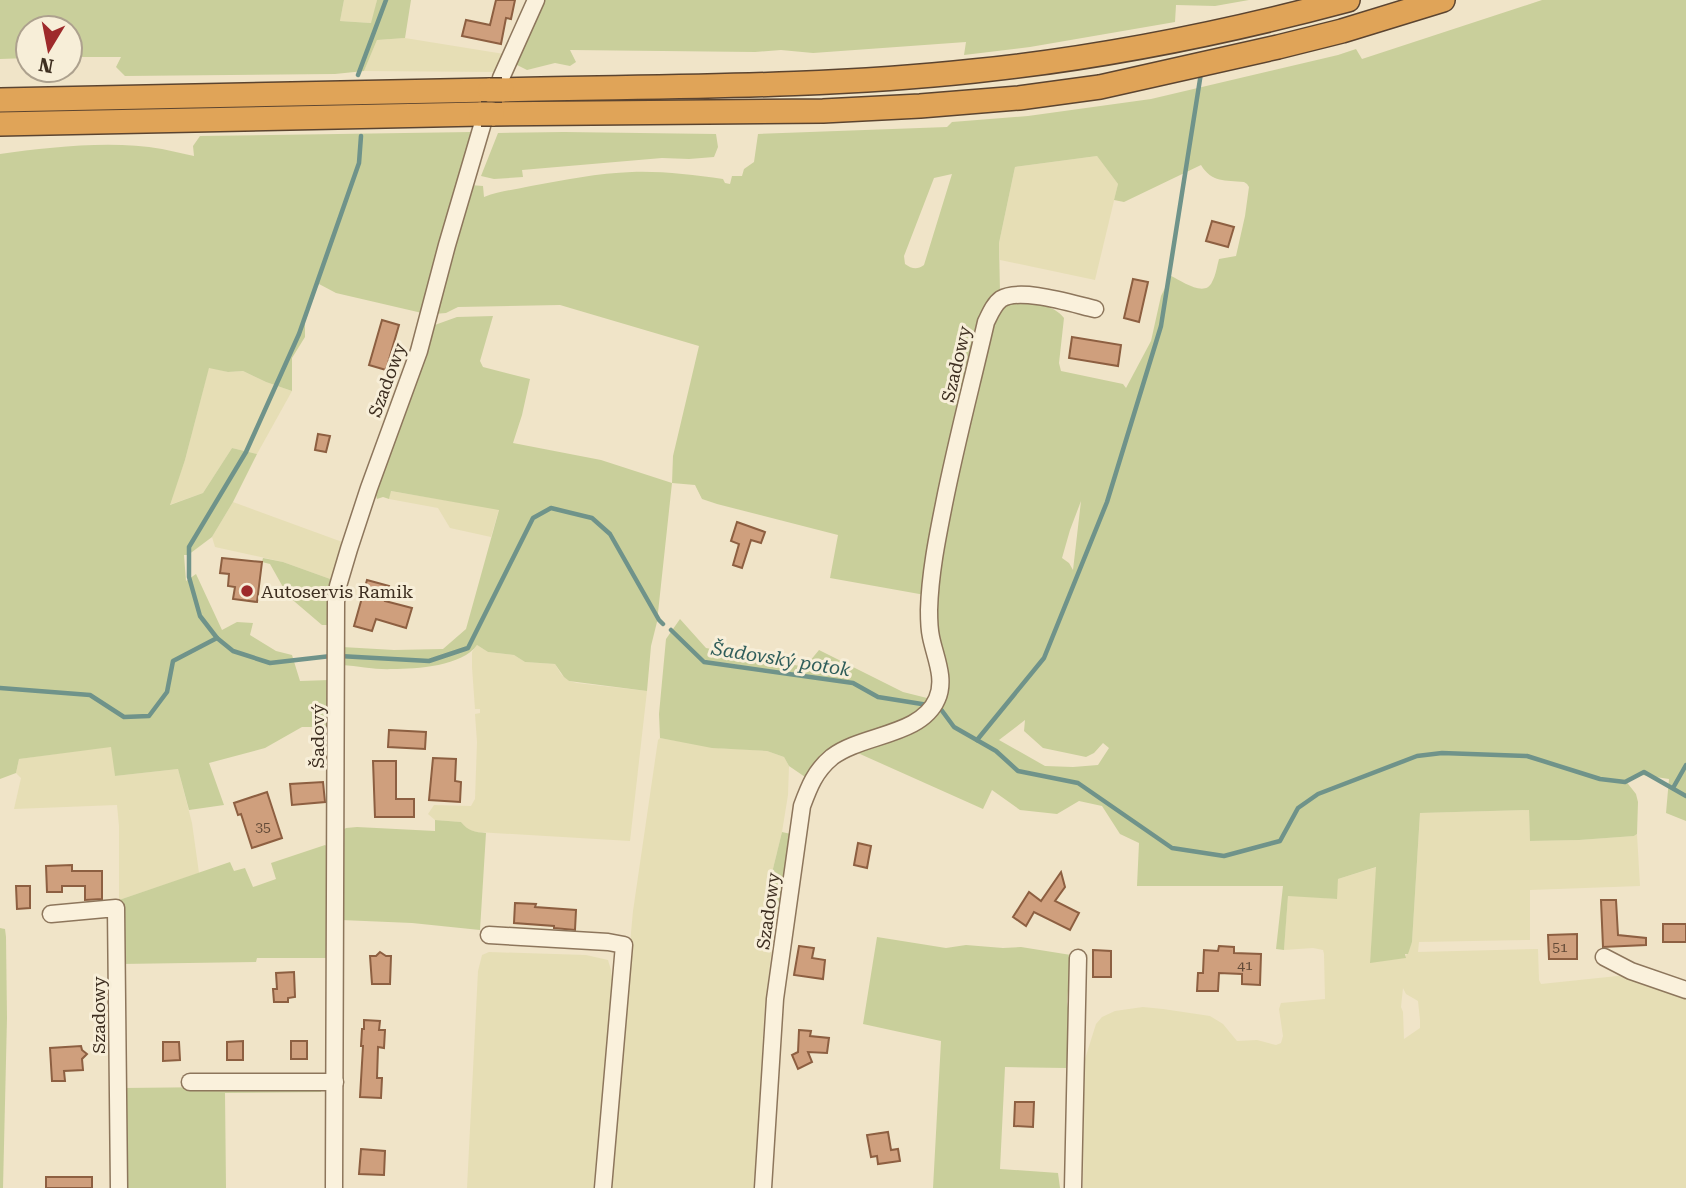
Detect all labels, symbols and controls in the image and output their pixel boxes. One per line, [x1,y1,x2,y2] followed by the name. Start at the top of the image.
[14,14,84,84] north arrow
[37,53,55,78] text: N
[937,324,975,404] street label: Szadowy
[364,340,410,420] street label: Szadowy
[261,581,413,602] place label: Autoservis Ramik
[239,583,255,599] marker: Autoservis Ramik
[709,637,853,681] water label: Šadovský potok
[307,703,328,768] street label: Šadový
[255,819,271,835] house number: 35
[752,871,784,951] street label: Szadowy
[1552,939,1568,955] house number: 51
[1237,957,1253,973] house number: 41
[88,976,109,1054] street label: Szadowy

